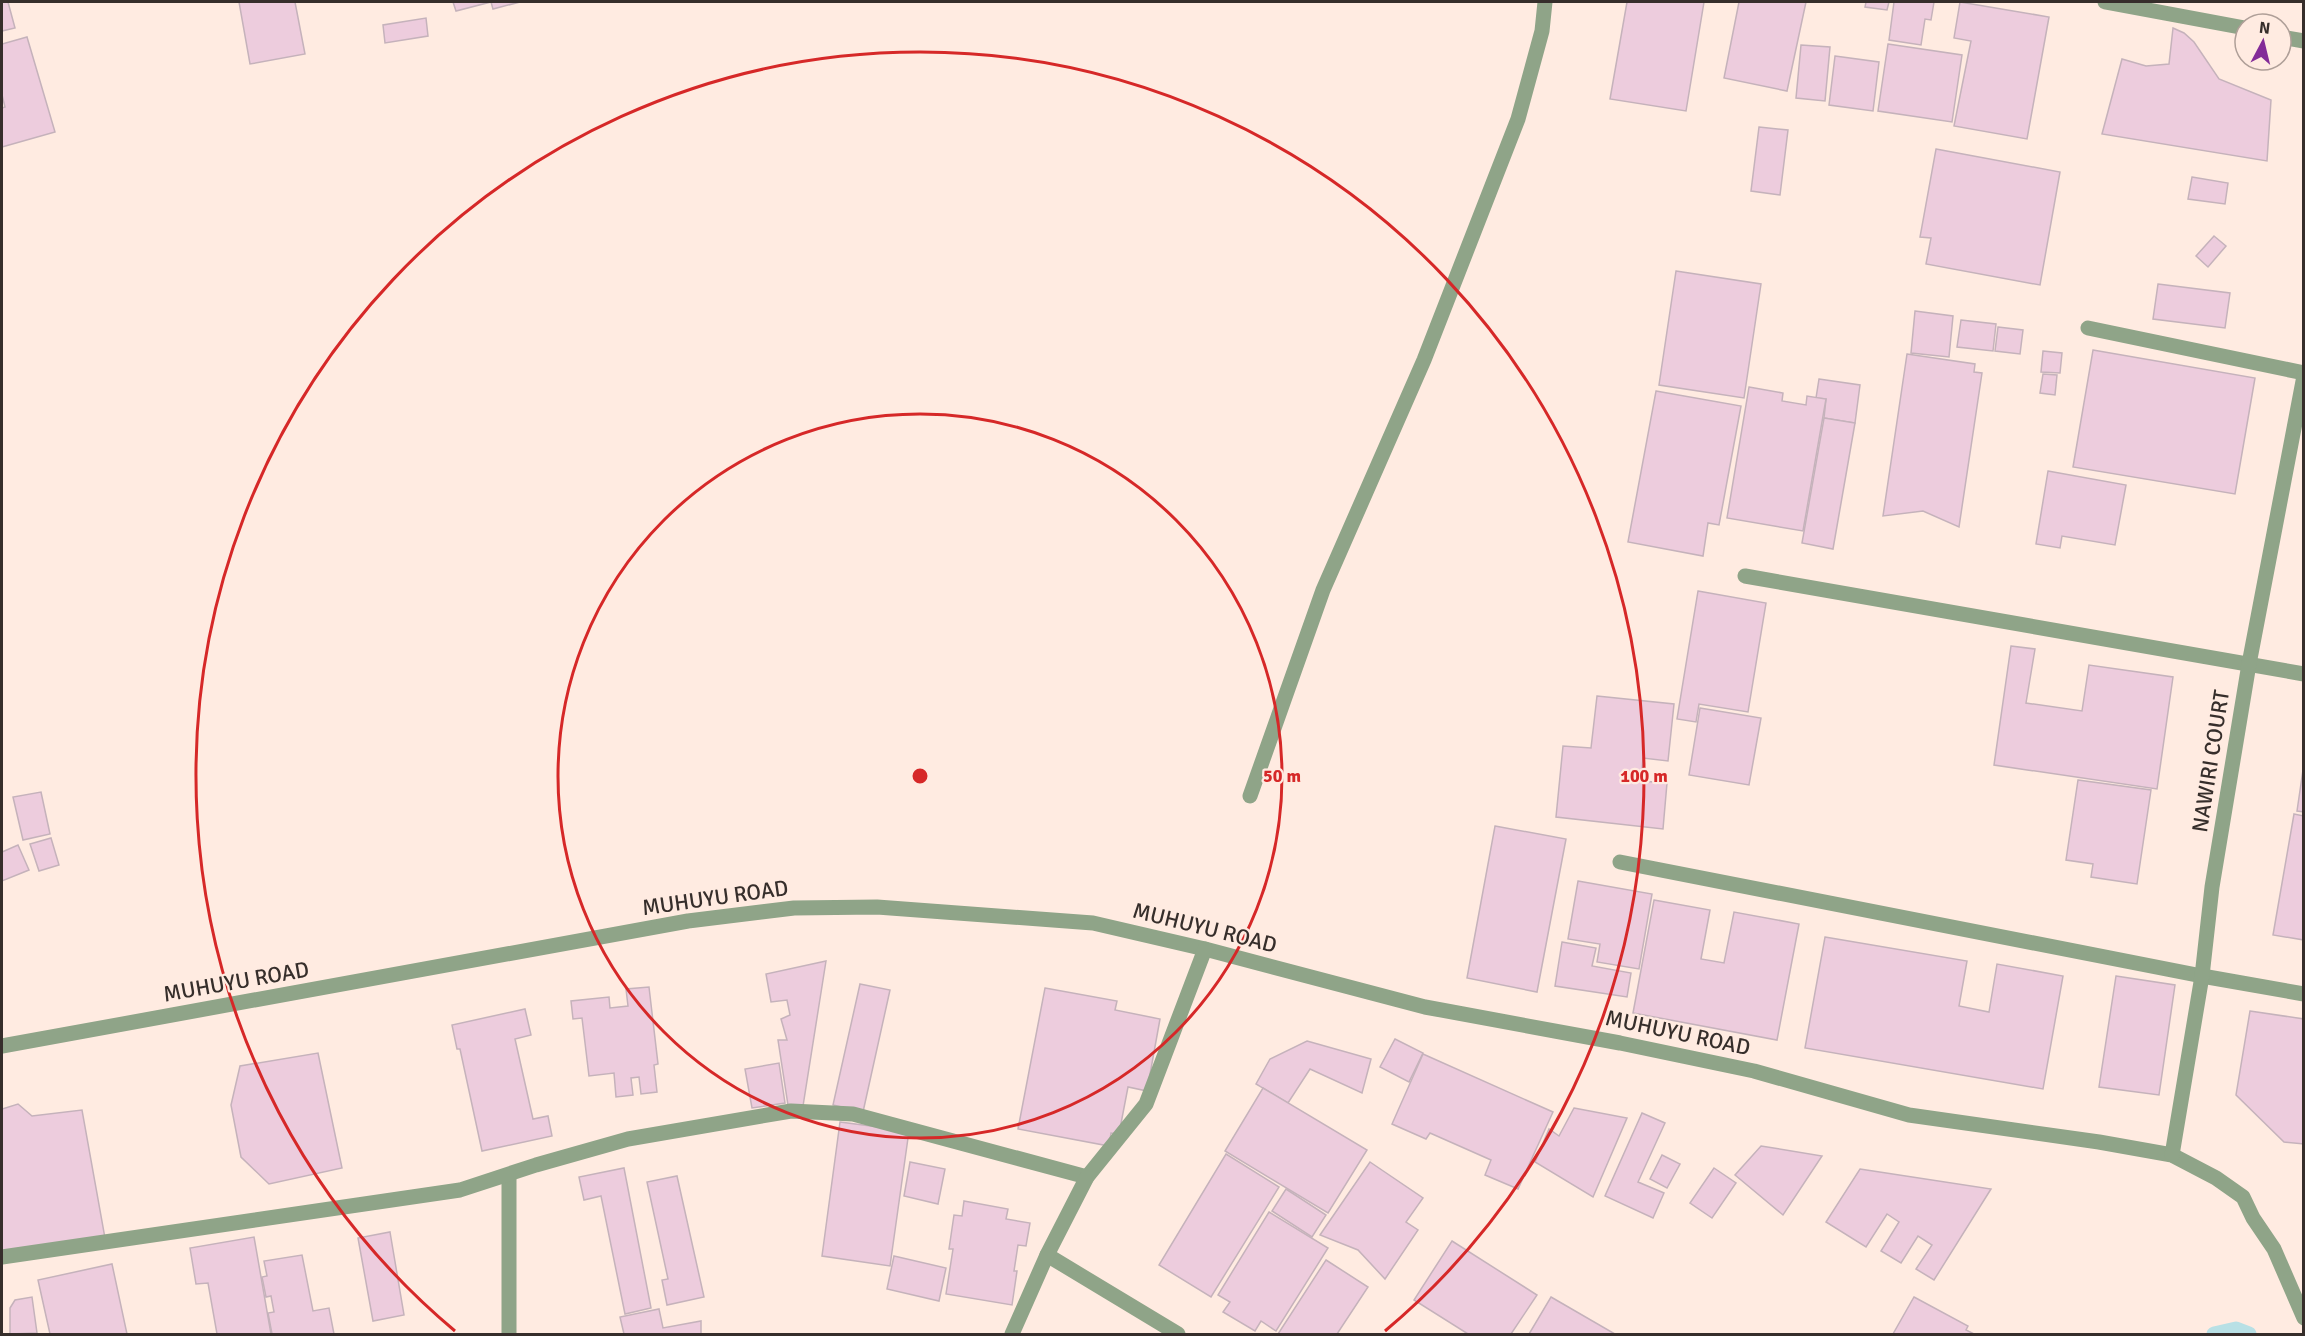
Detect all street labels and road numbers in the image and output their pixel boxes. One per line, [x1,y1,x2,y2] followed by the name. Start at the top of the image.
[2186,688,2235,834] street label: NAWIRI COURT
[640,874,790,921] street label: MUHUYU ROAD
[1130,897,1280,958] street label: MUHUYU ROAD
[161,955,311,1008] street label: MUHUYU ROAD
[1603,1004,1753,1061] street label: MUHUYU ROAD

